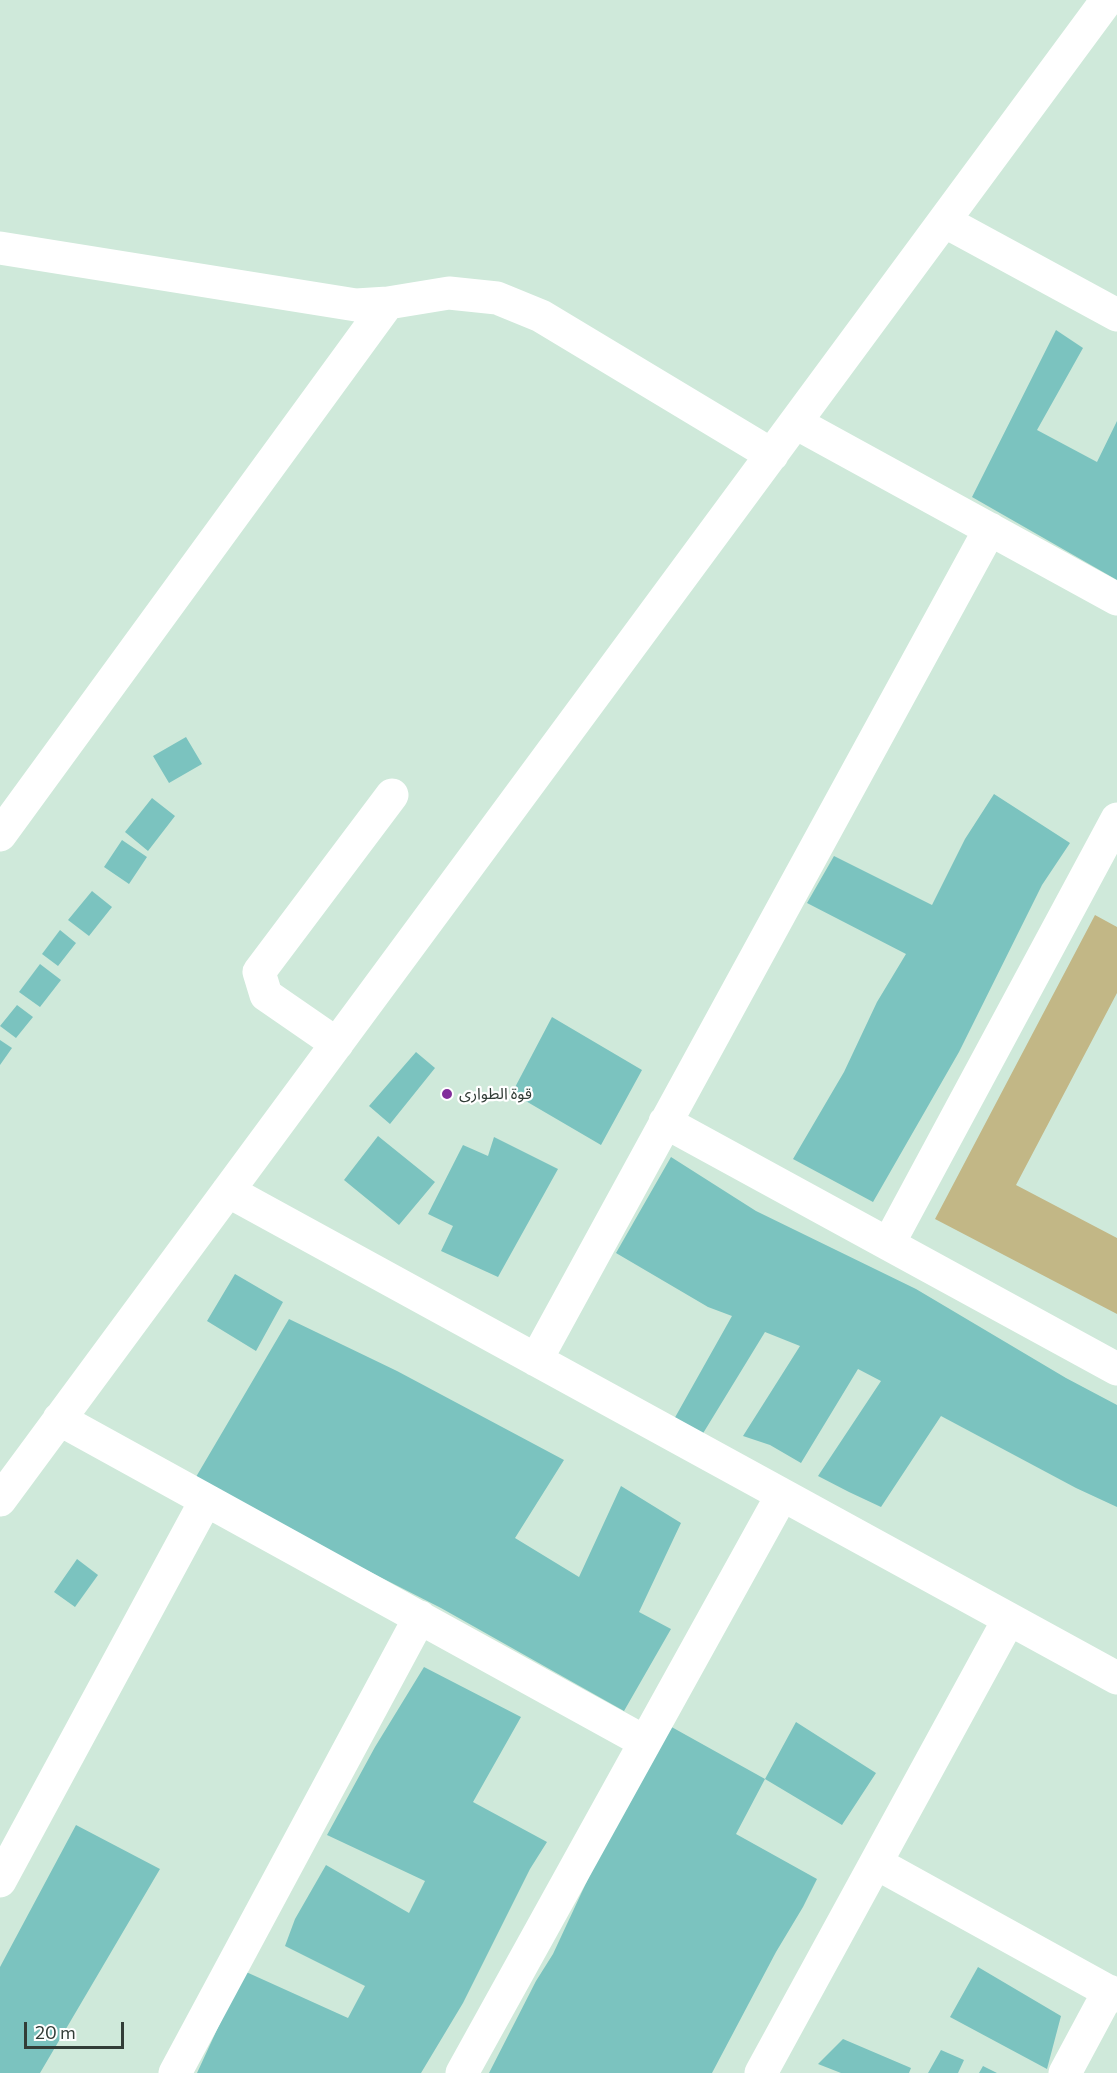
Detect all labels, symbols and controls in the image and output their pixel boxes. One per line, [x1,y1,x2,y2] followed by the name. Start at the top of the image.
[459,1084,532,1104] place label: قوة الطواری
[440,1087,454,1101] marker: قوة الطواری
[27,2010,128,2048] scale bar
[35,2021,76,2043] text: 20 m

